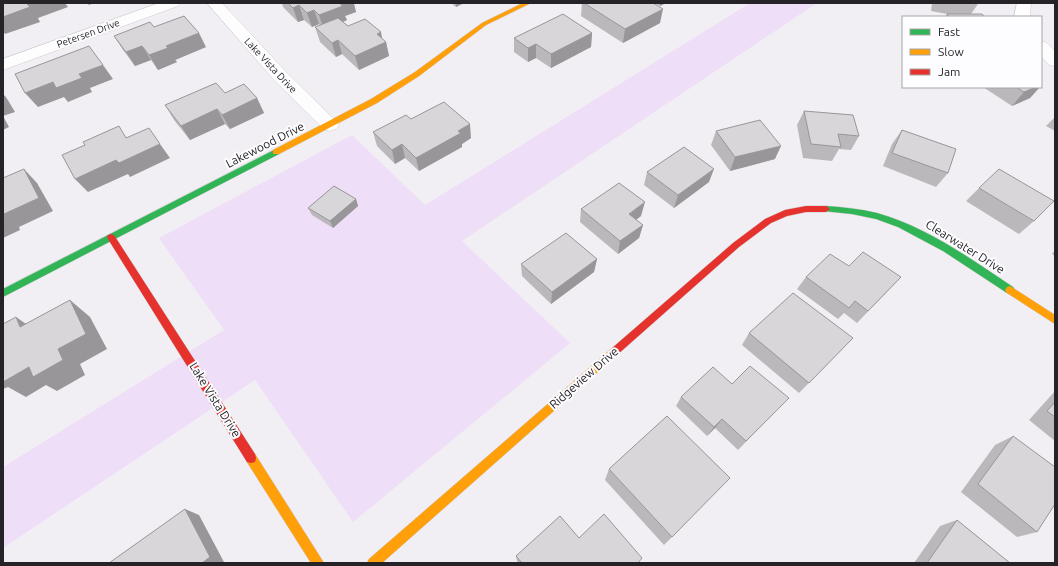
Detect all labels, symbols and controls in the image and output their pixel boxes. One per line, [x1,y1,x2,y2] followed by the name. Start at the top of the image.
[902,16,1042,88] legend
[55,17,121,50] street label: Petersen Drive
[938,25,960,38] text: Fast
[242,35,299,95] street label: Lake Vista Drive
[938,45,964,58] text: Slow
[938,65,960,78] text: Jam
[223,119,306,170] street label: Lakewood Drive
[923,217,1007,276] street label: Clearwater Drive
[547,344,621,411] street label: Ridgeview Drive
[187,360,244,439] street label: Lake Vista Drive

